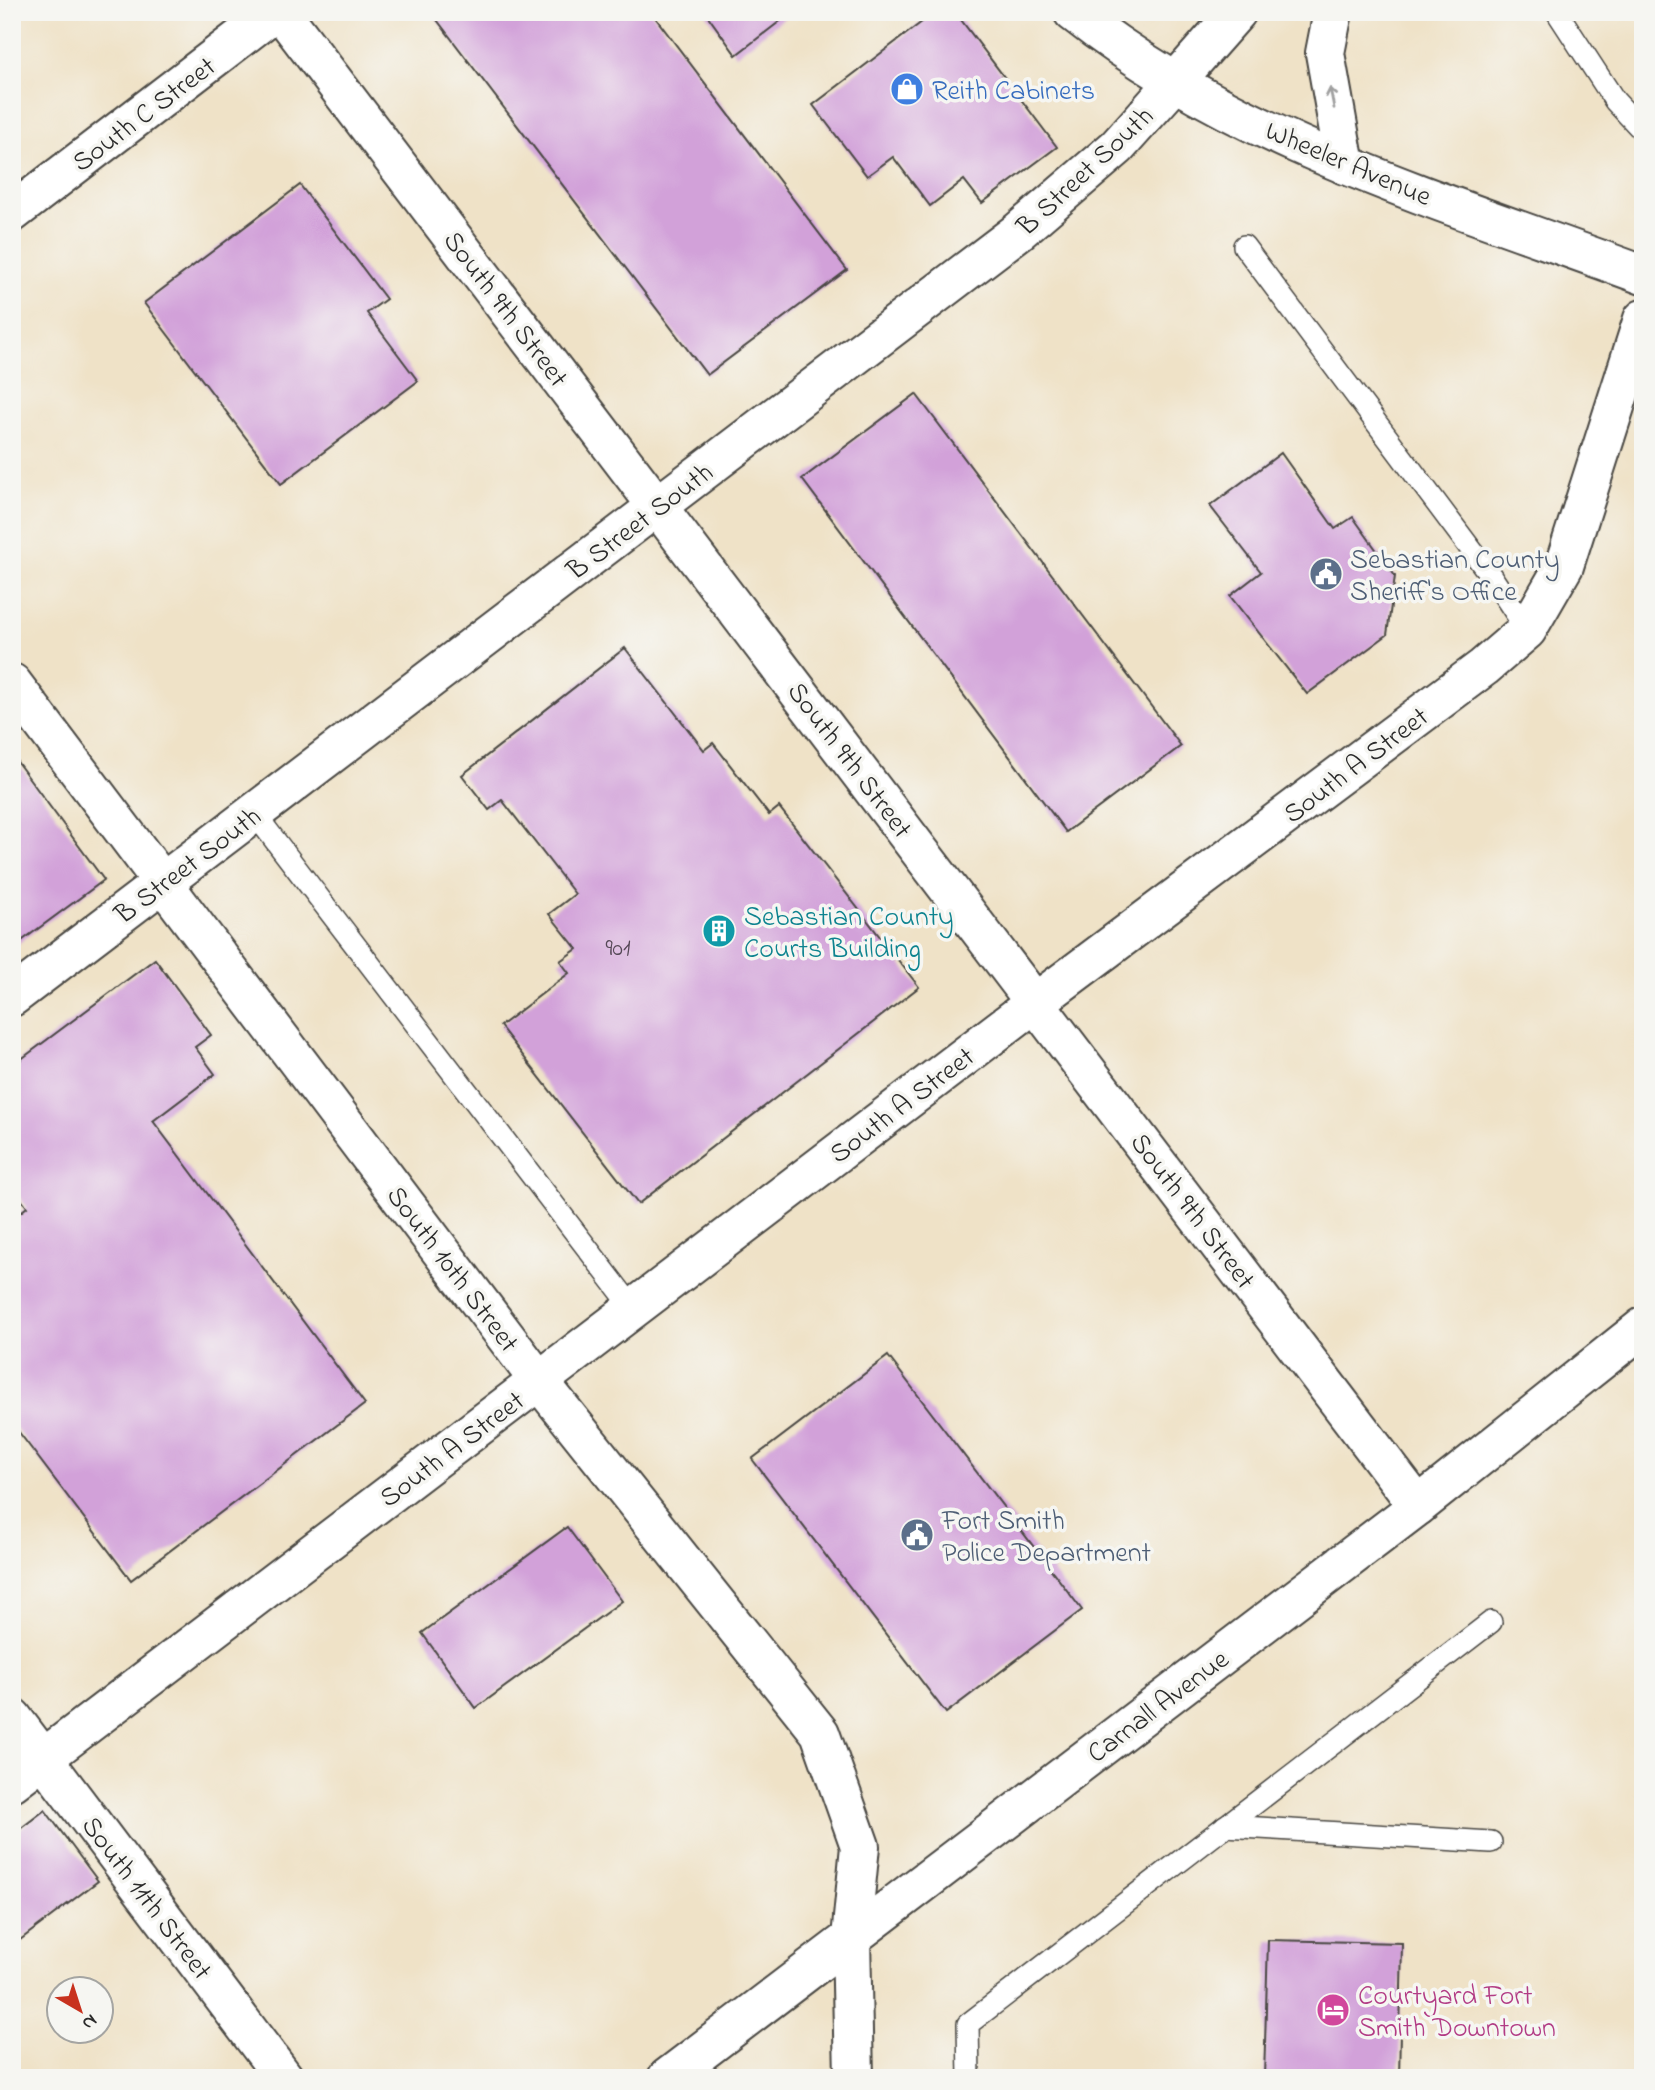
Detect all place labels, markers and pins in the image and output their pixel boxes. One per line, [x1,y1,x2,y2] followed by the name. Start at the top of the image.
[888,70,926,108] shop icon: Reith Cabinets
[932,72,1095,113] place label: Reith Cabinets
[1350,541,1560,614] place label: Sebastian County Sheriff's Office
[1307,555,1345,593] public building icon: Sebastian County Sheriff's Office
[744,898,954,971] place label: Sebastian County Courts Building
[700,912,738,950] building icon: Sebastian County Courts Building
[941,1502,1151,1575] place label: Fort Smith Police Department
[898,1516,936,1554] public building icon: Fort Smith Police Department
[1358,1977,1556,2050] place label: Courtyard Fort Smith Downtown
[1314,1991,1352,2029] hotel icon: Courtyard Fort Smith Downtown

